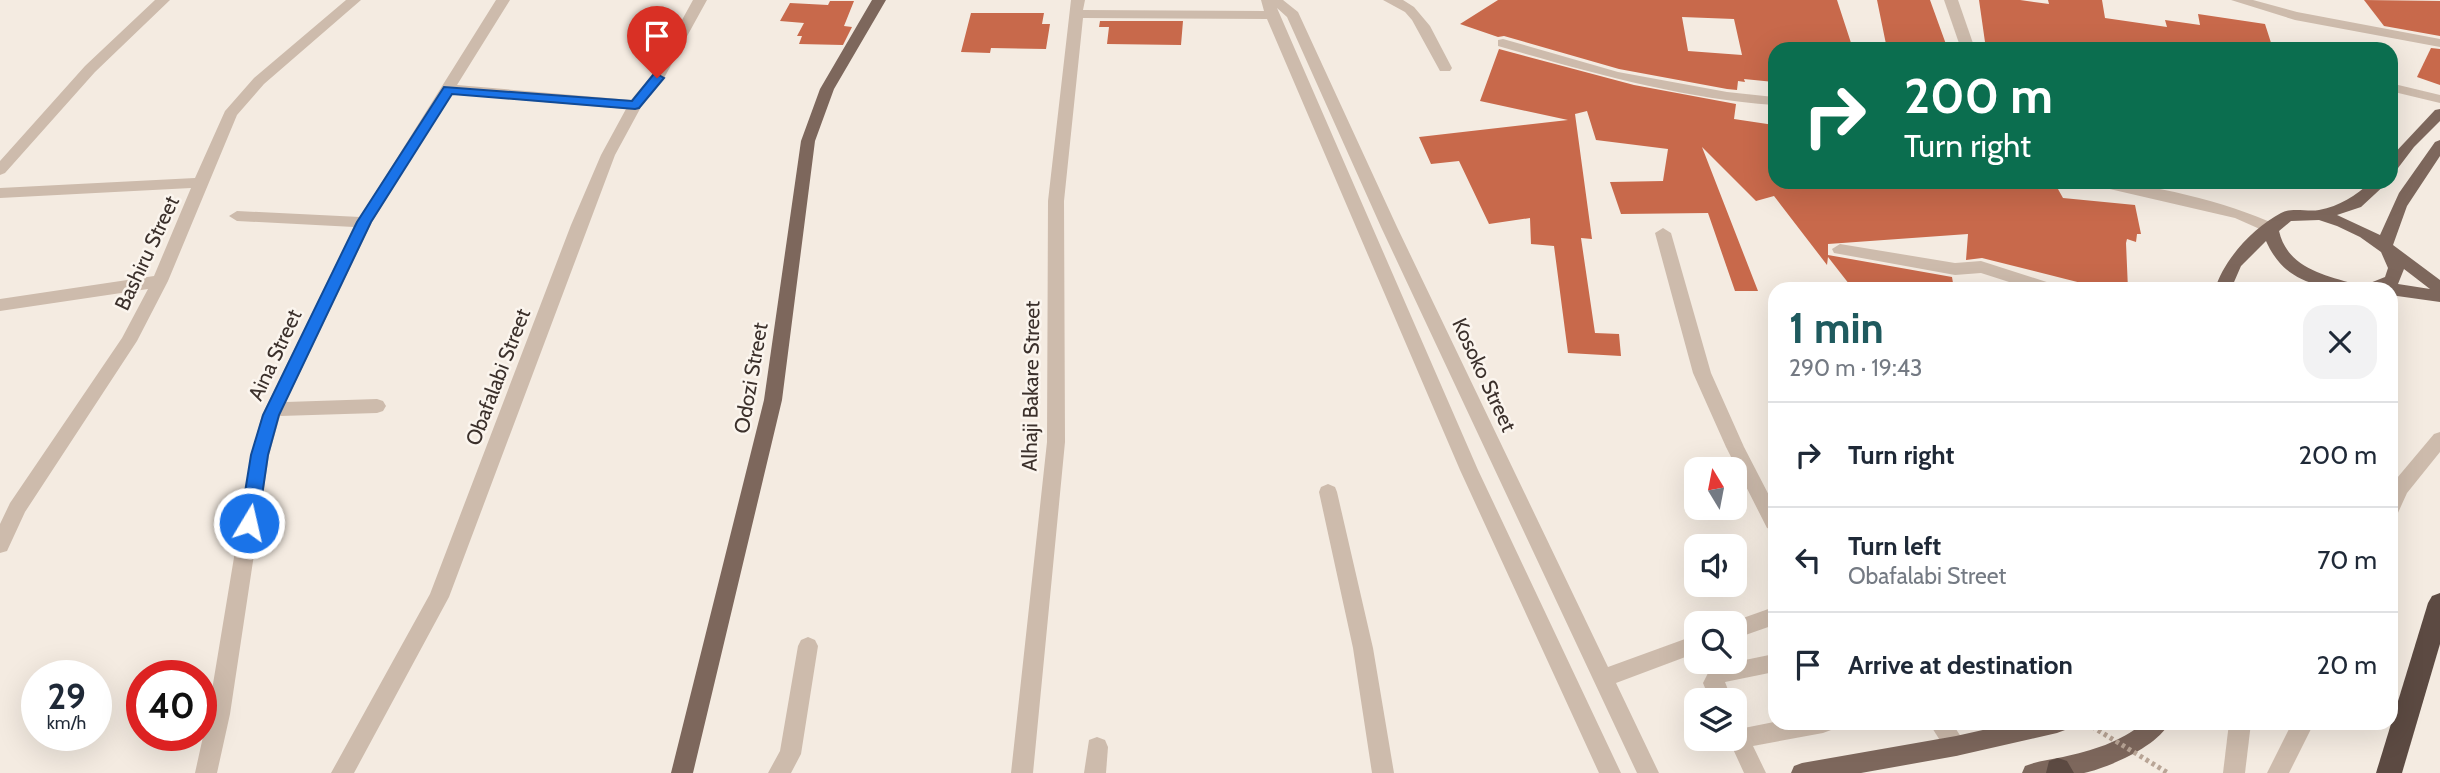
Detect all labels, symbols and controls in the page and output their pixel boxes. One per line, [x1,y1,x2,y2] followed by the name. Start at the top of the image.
[627,6,687,78] pin
[638,17,676,55] icon: arrive
[1904,66,2053,125] text: 200 m
[1789,70,1880,161] icon: right
[1904,126,2031,165] text: Turn right
[109,192,184,314] street label: Bashiru Street
[1017,300,1045,472] street label: Alhaji Bakare Street
[1789,302,1884,354] text: 1 min
[243,305,307,404] street label: Aina Street
[460,305,535,449] street label: Obafalabi Street
[2303,305,2377,379] button: close
[1447,314,1522,435] street label: Kosoko Street
[728,321,773,435] street label: Odozi Street
[1789,354,1922,382] text: 290 m · 19:43
[1789,436,1827,474] icon: right
[1848,439,1954,471] text: Turn right
[2298,439,2377,471] text: 200 m
[1684,457,1746,520] north arrow
[1684,457,1747,751] map controls
[212,486,286,560] position arrow
[1848,530,1941,562] text: Turn left
[1684,534,1747,597] button: sound
[1789,541,1827,579] icon: left
[2317,544,2377,576] text: 70 m
[1848,562,2006,590] text: Obafalabi Street
[1684,611,1747,674] button: search
[1789,646,1827,684] icon: arrive
[1848,649,2073,681] text: Arrive at destination
[2317,649,2377,681] text: 20 m
[126,660,217,751] speed limit sign: 40
[47,675,86,718] text: 29
[1684,688,1747,751] button: layers
[47,712,86,734] text: km/h

